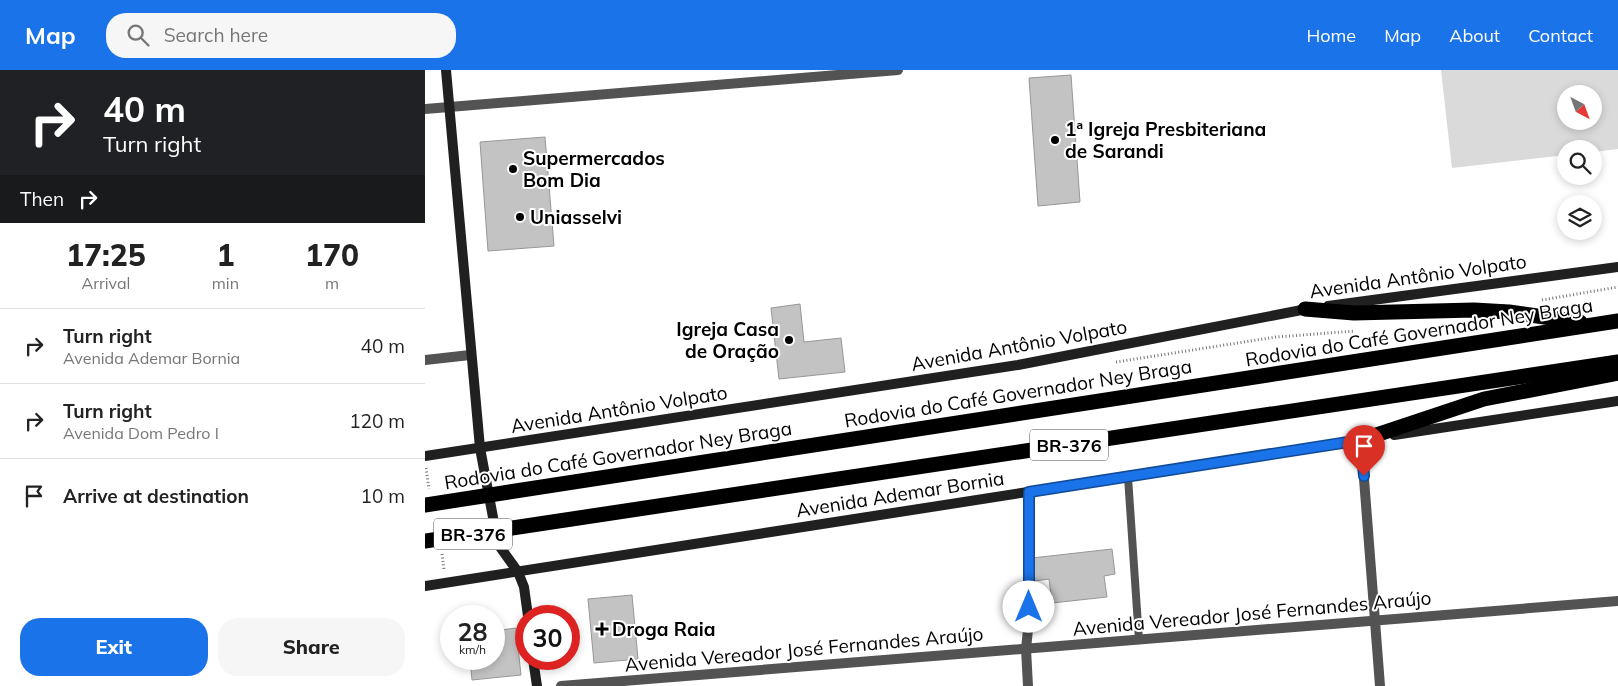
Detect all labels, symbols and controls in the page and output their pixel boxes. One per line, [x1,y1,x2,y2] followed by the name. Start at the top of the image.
[106,13,456,58] search box
[25,20,76,50] text: Map
[124,21,152,49] icon: search
[164,23,268,47] text: Search here
[1306,24,1356,47] text: Home
[1384,24,1421,47] text: Map
[1449,24,1500,47] text: About
[1528,24,1593,47] text: Contact
[1557,85,1603,130] north arrow
[1557,85,1602,240] map controls
[103,87,186,131] text: 40 m
[20,90,85,155] icon: right
[1065,117,1266,163] place label: 1ª Igreja Presbiteriana de Sarandi
[103,130,201,158] text: Turn right
[1049,134,1061,146] marker: 1ª Igreja Presbiteriana de Sarandi
[1557,140,1602,185] button: search
[523,146,665,192] place label: Supermercados Bom Dia
[507,163,519,175] marker: Supermercados Bom Dia
[74,185,102,213] icon: right
[20,187,64,211] text: Then
[1557,195,1602,240] button: layers
[530,205,622,229] place label: Uniasselvi
[514,211,526,223] marker: Uniasselvi
[66,236,146,274] text: 17:25
[216,236,234,274] text: 1
[305,236,359,274] text: 170
[1308,249,1528,303] street label: Avenida Antônio Volpato
[81,273,130,293] text: Arrival
[212,273,239,293] text: min
[325,273,339,293] text: m
[1244,293,1594,371] street label: Rodovia do Café Governador Ney Braga
[909,314,1129,376] street label: Avenida Antônio Volpato
[676,317,779,363] place label: Igreja Casa de Oração
[63,324,152,348] text: Turn right
[20,332,48,360] icon: right
[361,334,405,358] text: 40 m
[783,334,795,346] marker: Igreja Casa de Oração
[63,348,240,368] text: Avenida Ademar Bornia
[843,354,1193,432] street label: Rodovia do Café Governador Ney Braga
[509,380,729,438] street label: Avenida Antônio Volpato
[63,399,152,423] text: Turn right
[20,407,48,435] icon: right
[349,409,405,433] text: 120 m
[443,416,793,494] street label: Rodovia do Café Governador Ney Braga
[63,423,219,443] text: Avenida Dom Pedro I
[1343,425,1385,476] pin
[1030,430,1108,460] road number: BR-376
[1350,432,1378,460] icon: arrive
[794,466,1006,522] street label: Avenida Ademar Bornia
[20,482,48,510] icon: arrive
[63,484,249,508] text: Arrive at destination
[361,484,405,508] text: 10 m
[434,518,512,549] road number: BR-376
[1002,580,1054,632] position arrow
[1072,585,1432,641] street label: Avenida Vereador José Fernandes Araújo
[515,605,580,670] speed limit sign: 30
[457,616,488,647] text: 28
[612,617,716,641] place label: Droga Raia
[20,618,208,676] button: Exit
[218,618,405,676] button: Share
[624,621,984,677] street label: Avenida Vereador José Fernandes Araújo
[596,623,608,635] marker: Droga Raia
[459,642,486,657] text: km/h

